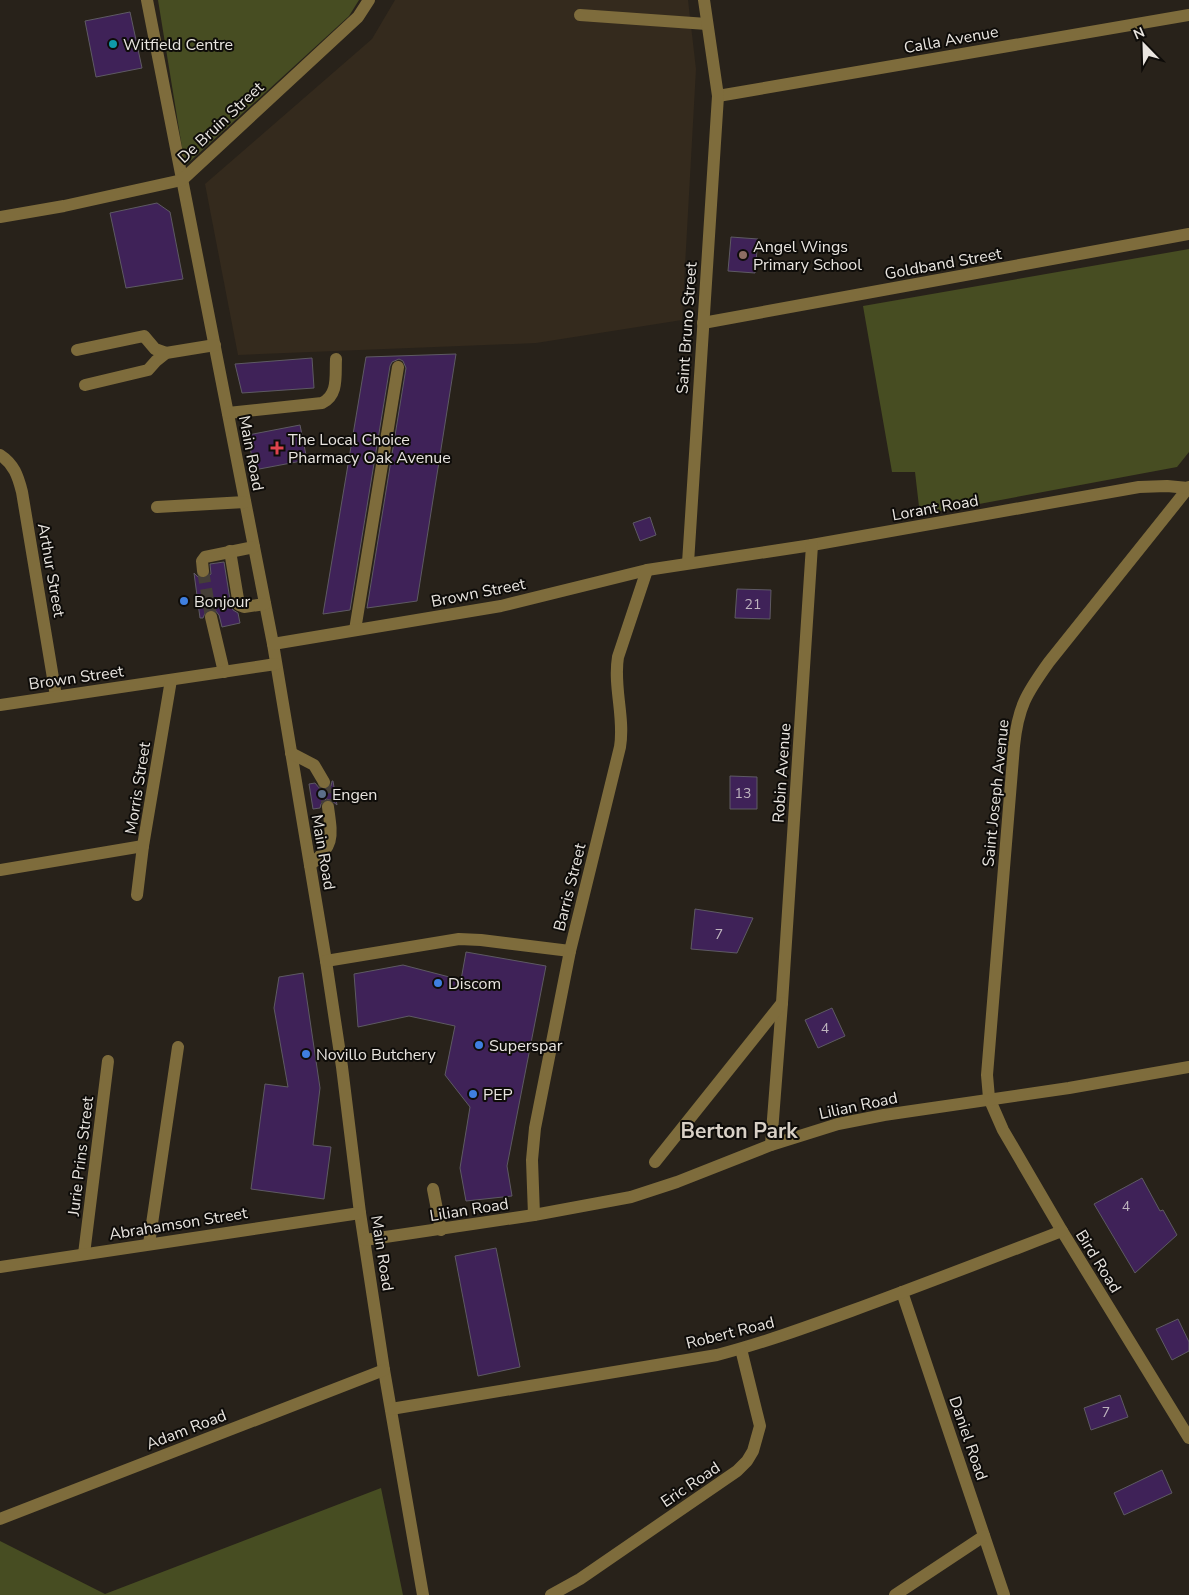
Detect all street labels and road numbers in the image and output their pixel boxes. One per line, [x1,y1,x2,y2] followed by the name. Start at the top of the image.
[902,21,1000,59] street label: Calla Avenue
[173,77,269,168] street label: De Bruin Street
[883,243,1004,285] street label: Goldband Street
[671,261,703,395] street label: Saint Bruno Street
[233,414,269,493] street label: Main Road
[890,490,980,526] street label: Lorant Road
[32,521,70,619] street label: Arthur Street
[429,573,528,613] street label: Brown Street
[27,660,125,696] street label: Brown Street
[977,718,1015,868] street label: Saint Joseph Avenue
[768,722,796,824] street label: Robin Avenue
[120,740,156,836] street label: Morris Street
[306,813,340,892] street label: Main Road
[548,841,592,934] street label: Barris Street
[817,1087,900,1125] street label: Lilian Road
[63,1095,99,1218] street label: Jurie Prins Street
[428,1193,510,1227] street label: Lilian Road
[107,1202,249,1246] street label: Abrahamson Street
[365,1214,399,1293] street label: Main Road
[1070,1226,1126,1297] street label: Bird Road
[684,1311,777,1355] street label: Robert Road
[943,1393,993,1483] street label: Daniel Road
[143,1405,230,1455] street label: Adam Road
[656,1457,725,1513] street label: Eric Road

